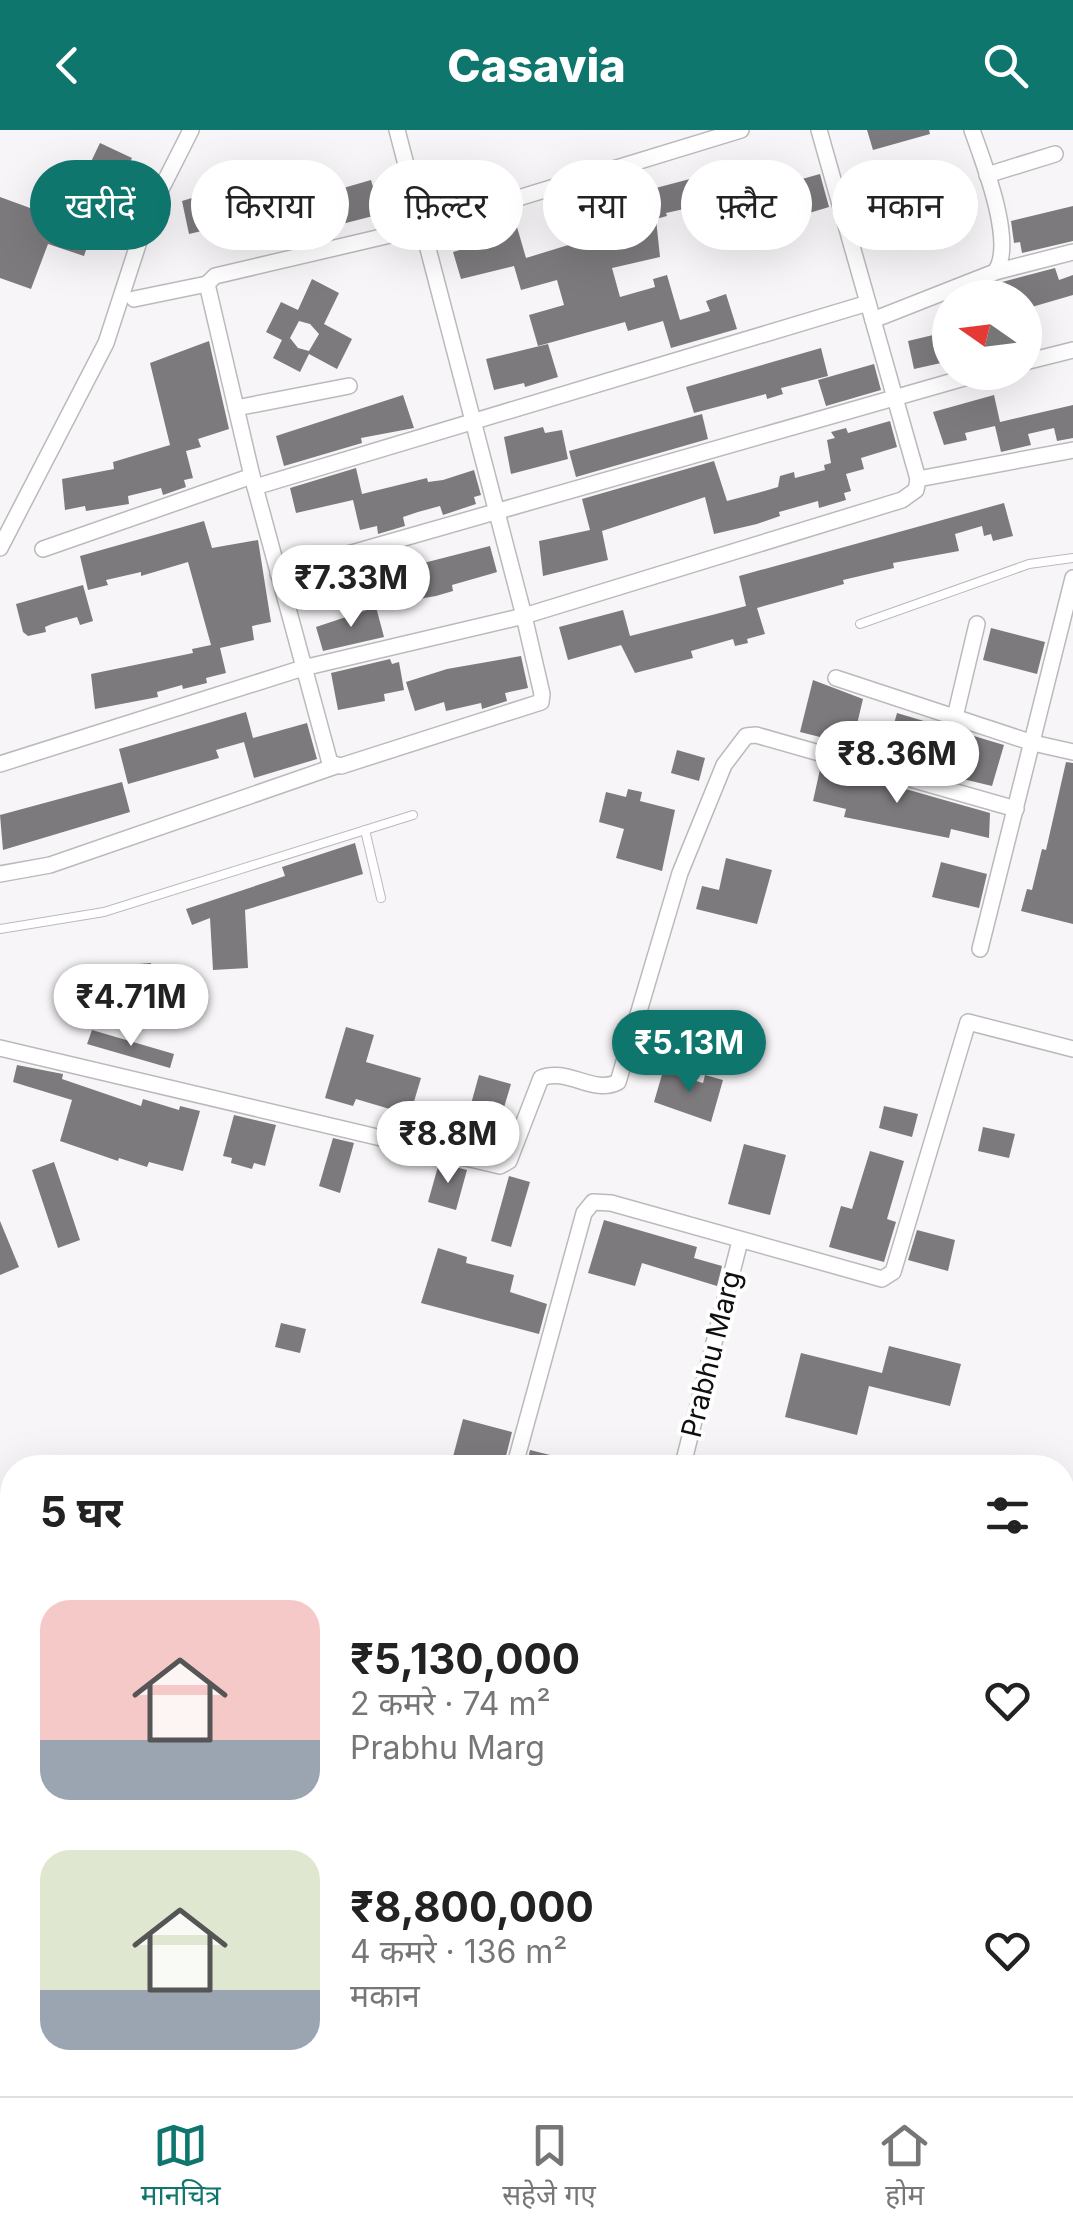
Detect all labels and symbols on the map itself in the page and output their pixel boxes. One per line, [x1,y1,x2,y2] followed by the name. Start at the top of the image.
[932,280,1042,390] north arrow
[270,545,432,630] pin: ₹7.33M
[816,721,978,806] pin: ₹8.36M
[50,964,212,1049] pin: ₹4.71M
[608,1010,770,1095] pin: ₹5.13M
[378,1101,518,1186] pin: ₹8.8M
[674,1267,748,1441] street label: Prabhu Marg

